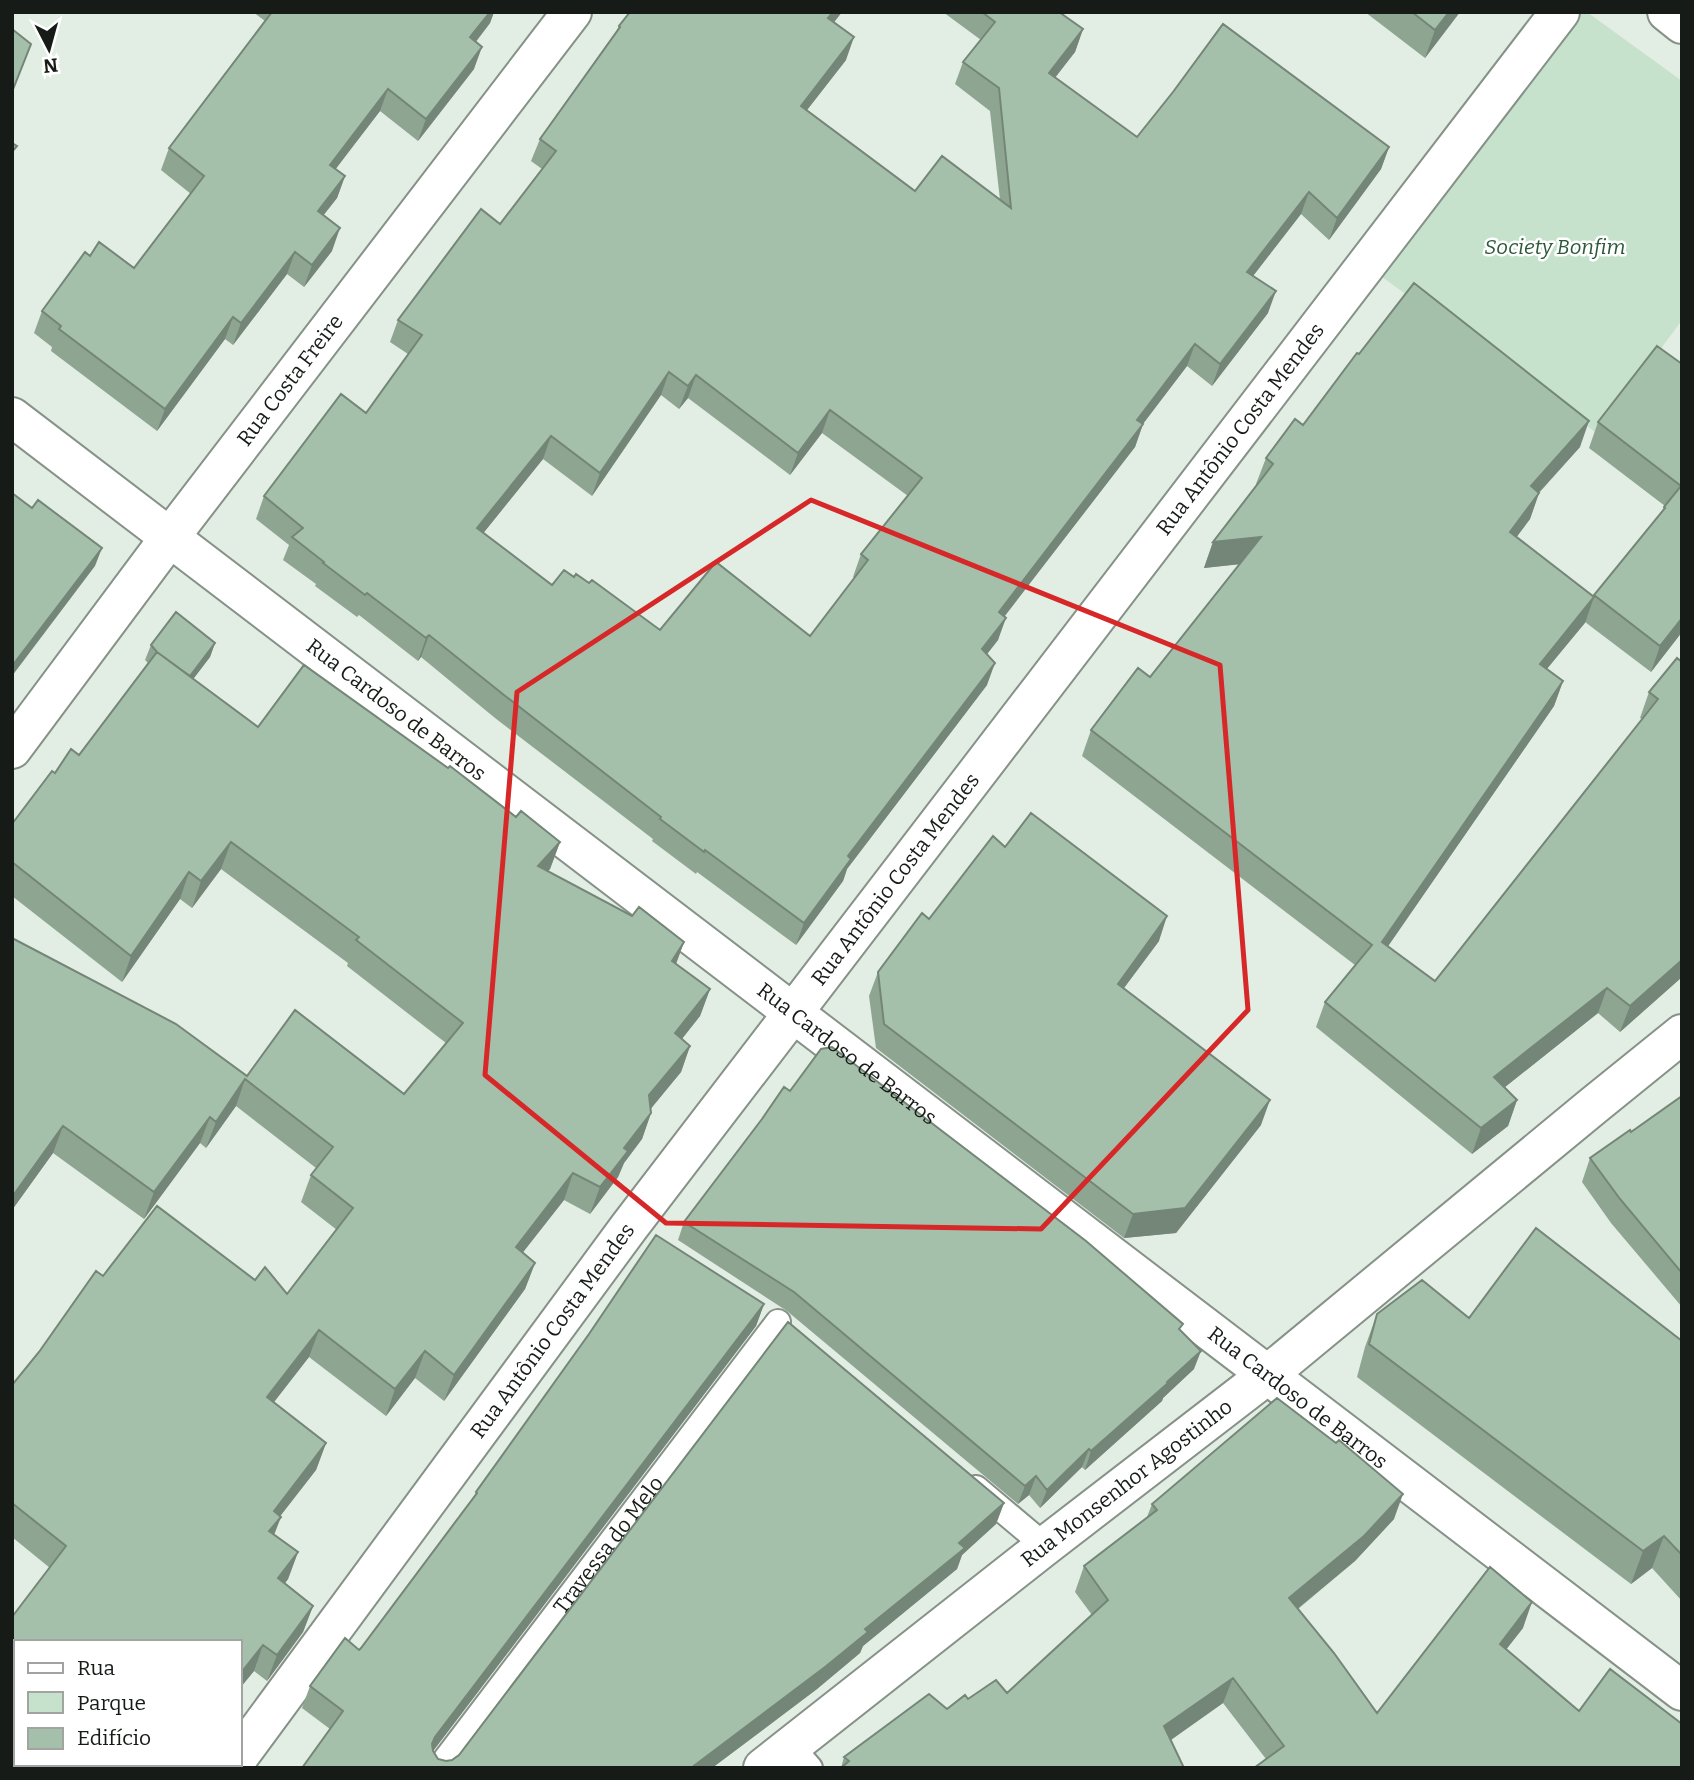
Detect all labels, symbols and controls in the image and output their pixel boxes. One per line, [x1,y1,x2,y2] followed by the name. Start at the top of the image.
[14,14,84,84] north arrow
[42,53,59,78] text: N
[1484,234,1626,260] park label: Society Bonfim
[232,309,349,451] street label: Rua Costa Freire
[1151,318,1330,540] street label: Rua Antônio Costa Mendes
[301,633,491,787] street label: Rua Cardoso de Barros
[806,768,985,991] street label: Rua Antônio Costa Mendes
[752,977,942,1131] street label: Rua Cardoso de Barros
[465,1218,640,1443] street label: Rua Antônio Costa Mendes
[1203,1321,1393,1475] street label: Rua Cardoso de Barros
[1016,1394,1237,1573] street label: Rua Monsenhor Agostinho
[548,1471,669,1619] street label: Travessa do Melo
[14,1640,242,1766] legend
[77,1655,115,1681] text: Rua
[77,1690,146,1716] text: Parque
[77,1725,151,1751] text: Edifício

